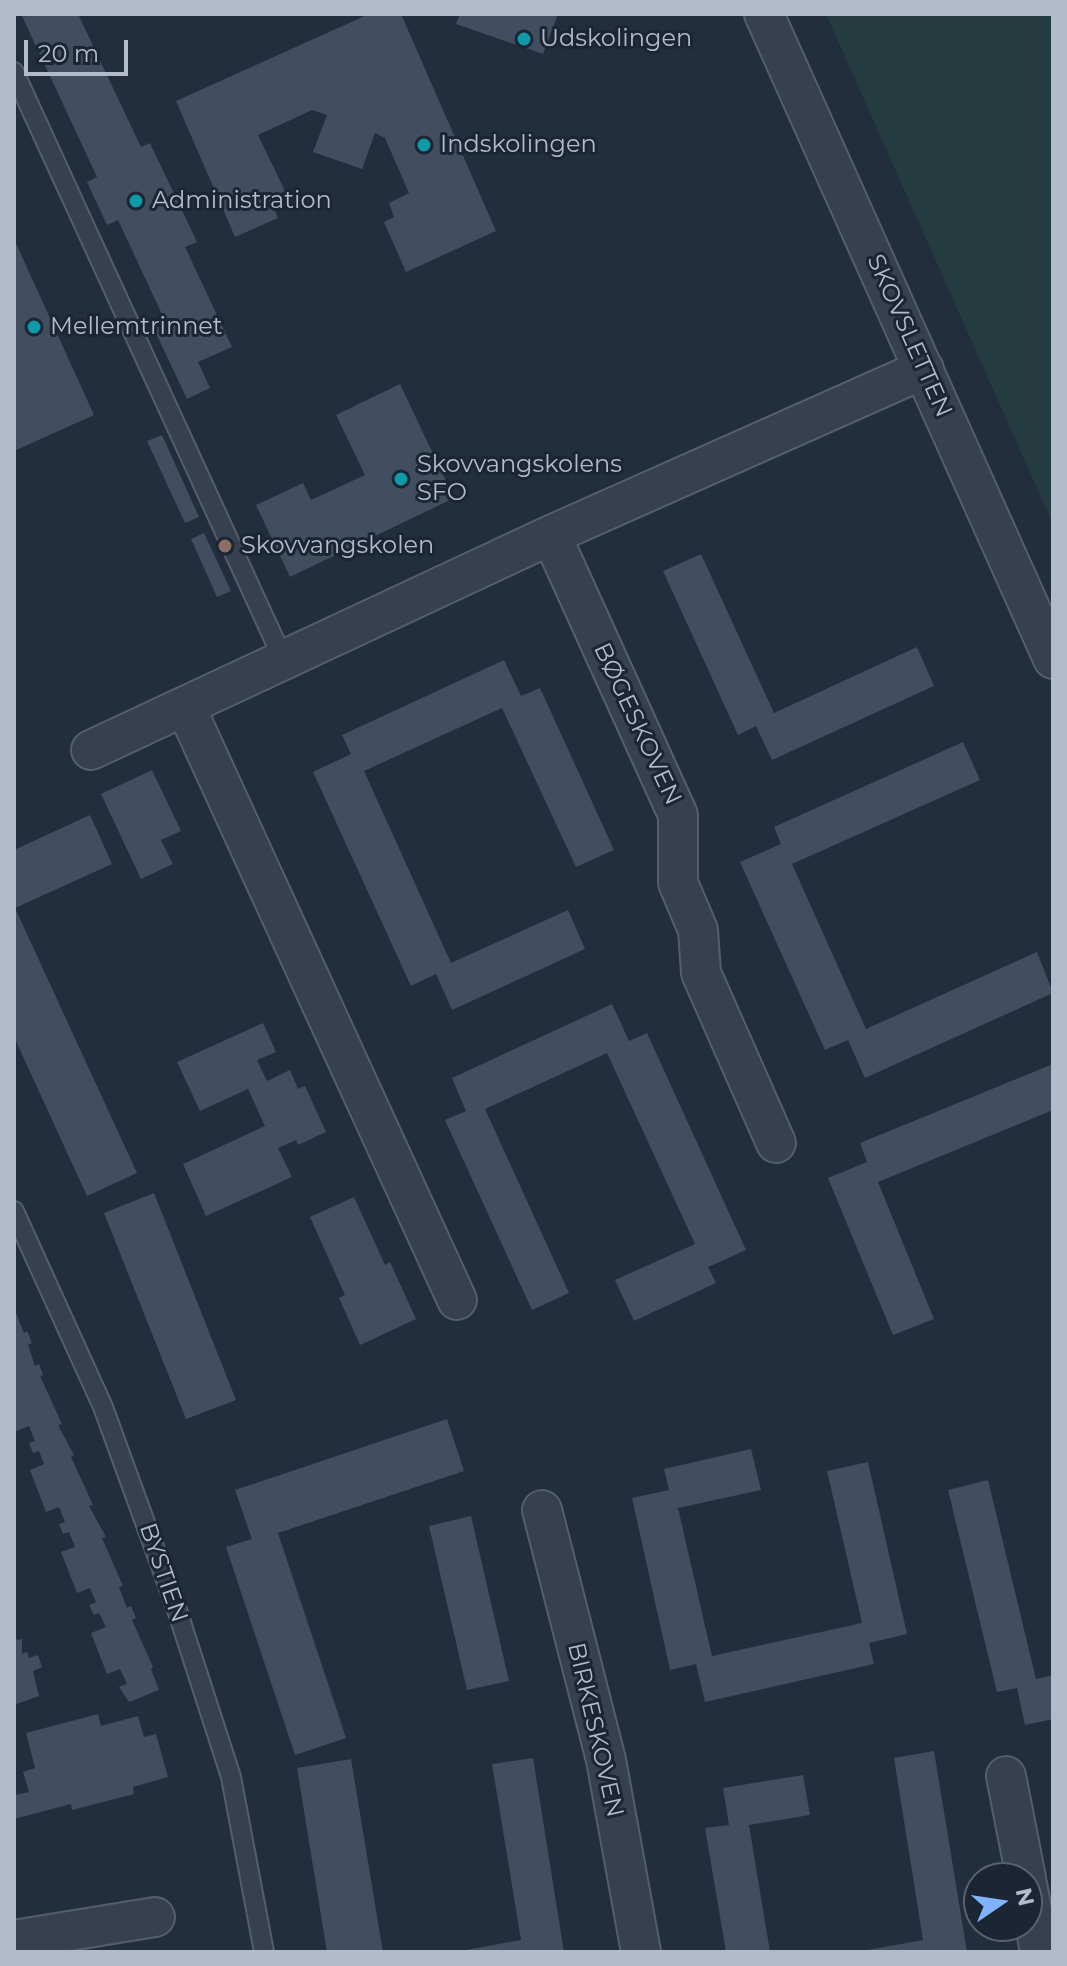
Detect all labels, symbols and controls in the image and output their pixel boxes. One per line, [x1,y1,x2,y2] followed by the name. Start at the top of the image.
[28,24,132,74] scale bar
[540,25,692,53] place label: Udskolingen
[515,30,533,48] marker: Udskolingen
[38,39,99,68] text: 20 m
[440,131,597,159] place label: Indskolingen
[415,136,433,154] marker: Indskolingen
[152,187,332,215] place label: Administration
[127,192,145,210] marker: Administration
[860,250,958,422] street label: SKOVSLETTEN
[50,313,223,341] place label: Mellemtrinnet
[25,318,43,336] marker: Mellemtrinnet
[417,451,622,507] place label: Skovvangskolens SFO
[392,470,410,488] marker: Skovvangskolens SFO
[241,532,434,560] place label: Skovvangskolen
[216,537,234,555] marker: Skovvangskolen
[587,638,687,810] street label: BØGESKOVEN
[133,1520,193,1626] street label: BYSTIEN
[561,1640,629,1820] street label: BIRKESKOVEN
[963,1862,1043,1942] north arrow
[1010,1885,1040,1909] text: N

